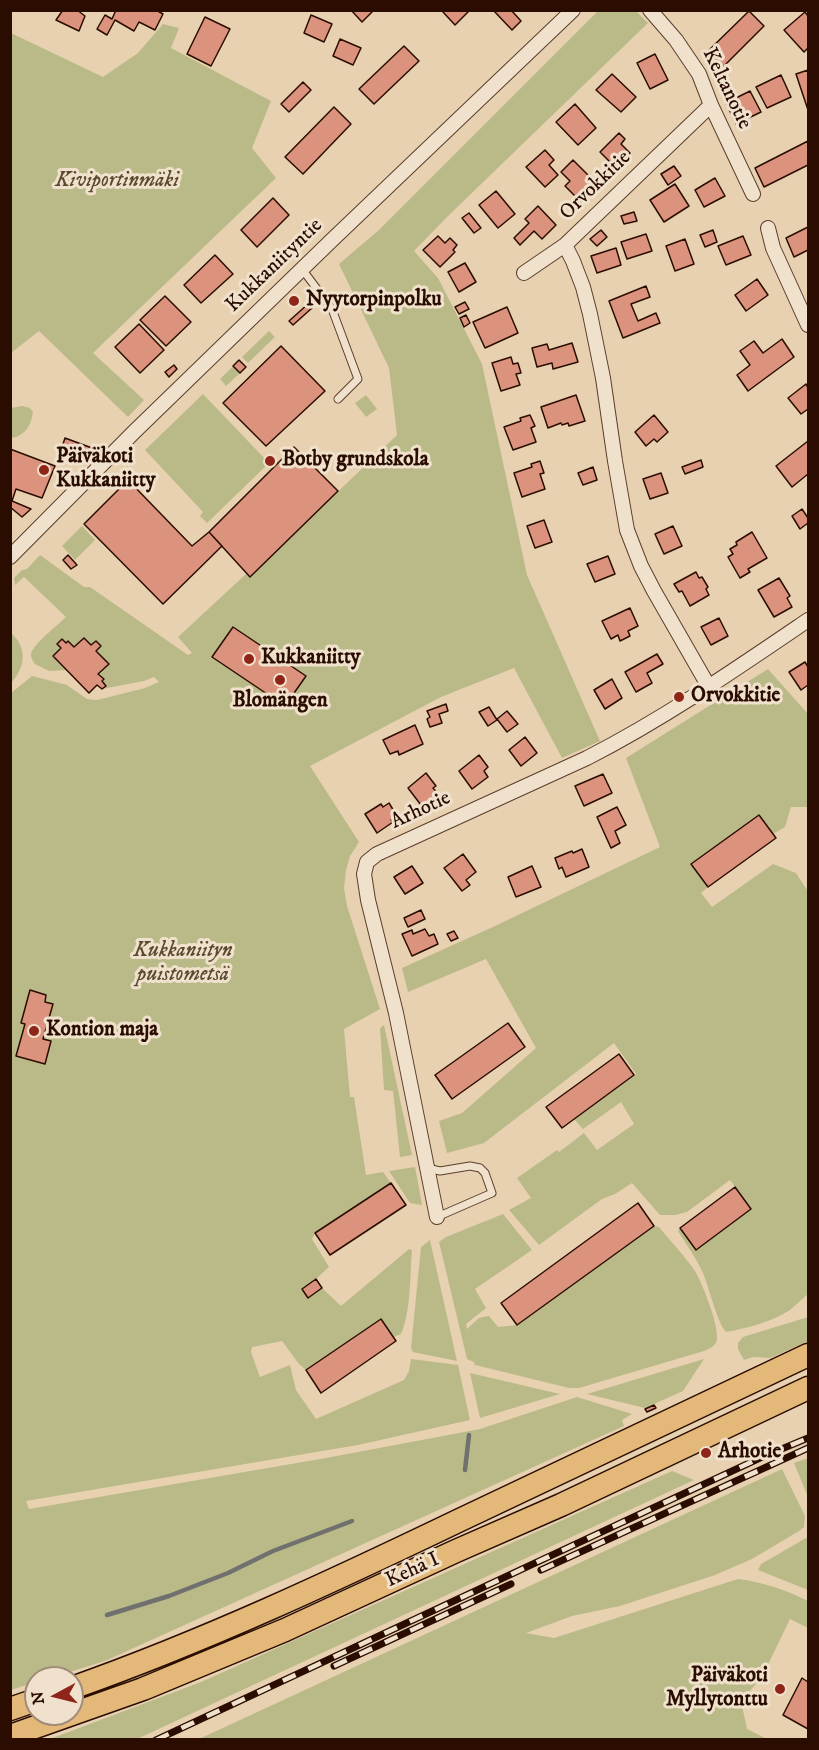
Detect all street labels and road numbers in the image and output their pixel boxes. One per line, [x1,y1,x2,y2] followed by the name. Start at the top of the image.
[696,44,756,134] street label: Keltanotie
[555,146,637,226] street label: Orvokkitie
[221,214,329,318] street label: Kukkaniityntie
[387,786,455,836] street label: Arhotie
[382,1548,444,1594] street label: Kehä I

